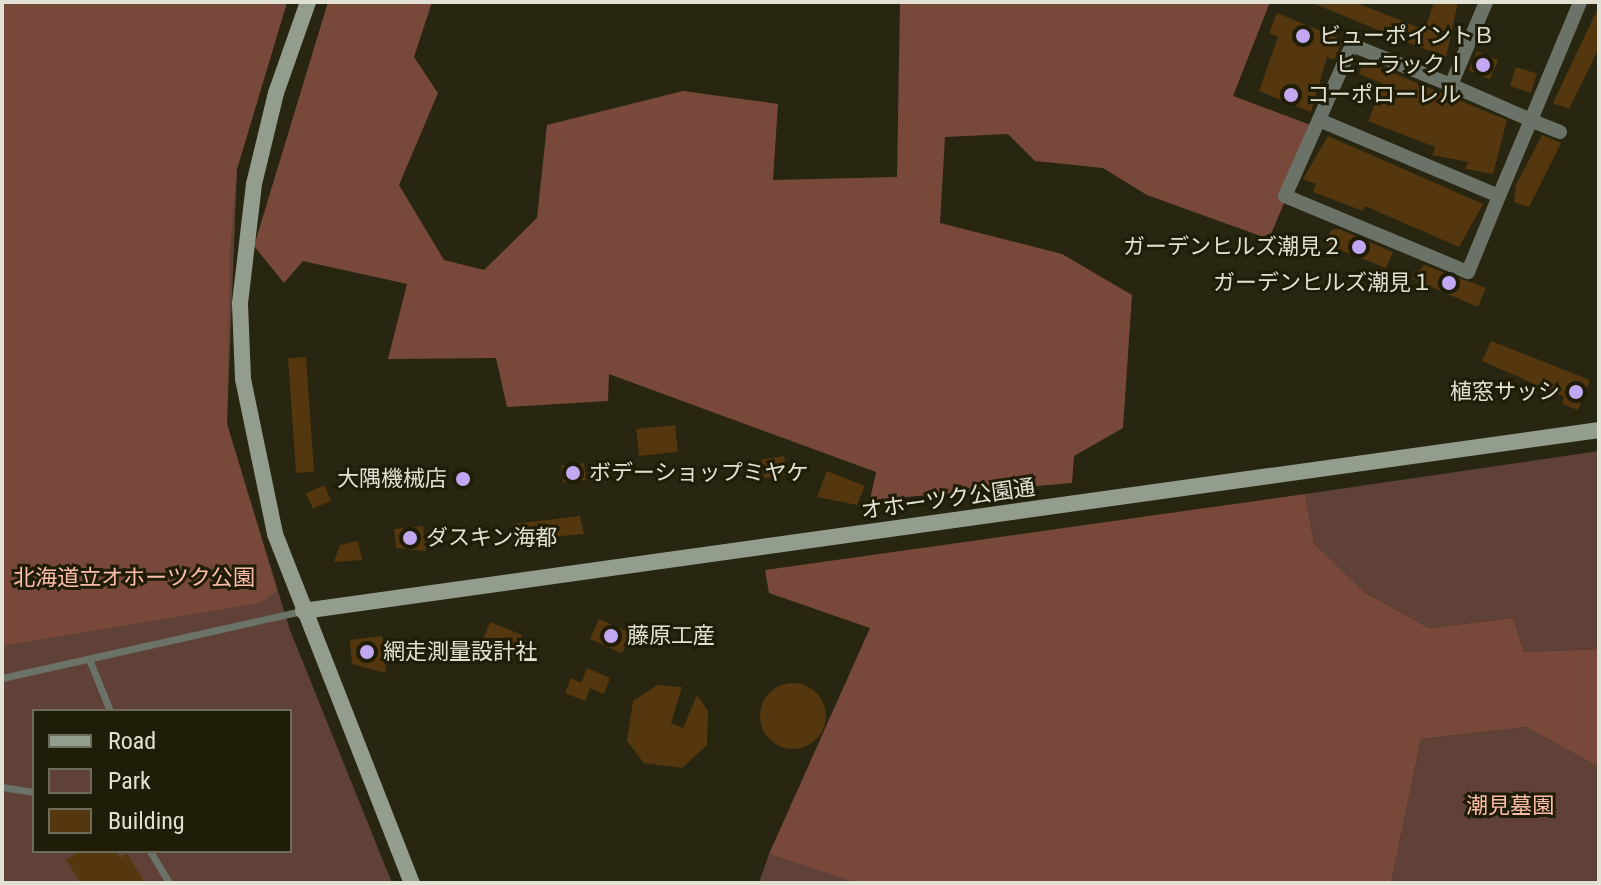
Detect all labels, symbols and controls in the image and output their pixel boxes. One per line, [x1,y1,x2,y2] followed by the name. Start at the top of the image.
[1319,23,1495,49] place label: ビューポイントＢ
[1294,27,1312,45] marker: ビューポイントＢ
[1335,52,1467,78] place label: ヒーラックⅠ
[1474,56,1492,74] marker: ヒーラックⅠ
[1307,82,1461,108] place label: コーポローレル
[1282,86,1300,104] marker: コーポローレル
[1123,234,1343,260] place label: ガーデンヒルズ潮見２
[1350,238,1368,256] marker: ガーデンヒルズ潮見２
[1213,270,1433,296] place label: ガーデンヒルズ潮見１
[1440,274,1458,292] marker: ガーデンヒルズ潮見１
[1450,379,1560,405] place label: 植窓サッシ
[1567,383,1585,401] marker: 植窓サッシ
[589,460,809,486] place label: ボデーショップミヤケ
[564,464,582,482] marker: ボデーショップミヤケ
[337,466,447,492] place label: 大隅機械店
[454,470,472,488] marker: 大隅機械店
[859,474,1037,524] street label: オホーツク公園通
[426,525,558,551] place label: ダスキン海都
[401,529,419,547] marker: ダスキン海都
[13,565,255,591] park label: 北海道立オホーツク公園
[627,623,715,649] place label: 藤原工産
[602,627,620,645] marker: 藤原工産
[383,639,537,665] place label: 網走測量設計社
[358,643,376,661] marker: 網走測量設計社
[32,709,292,853] legend
[108,727,156,755] text: Road
[108,767,151,795] text: Park
[1466,793,1554,819] park label: 潮見墓園
[108,807,185,835] text: Building

